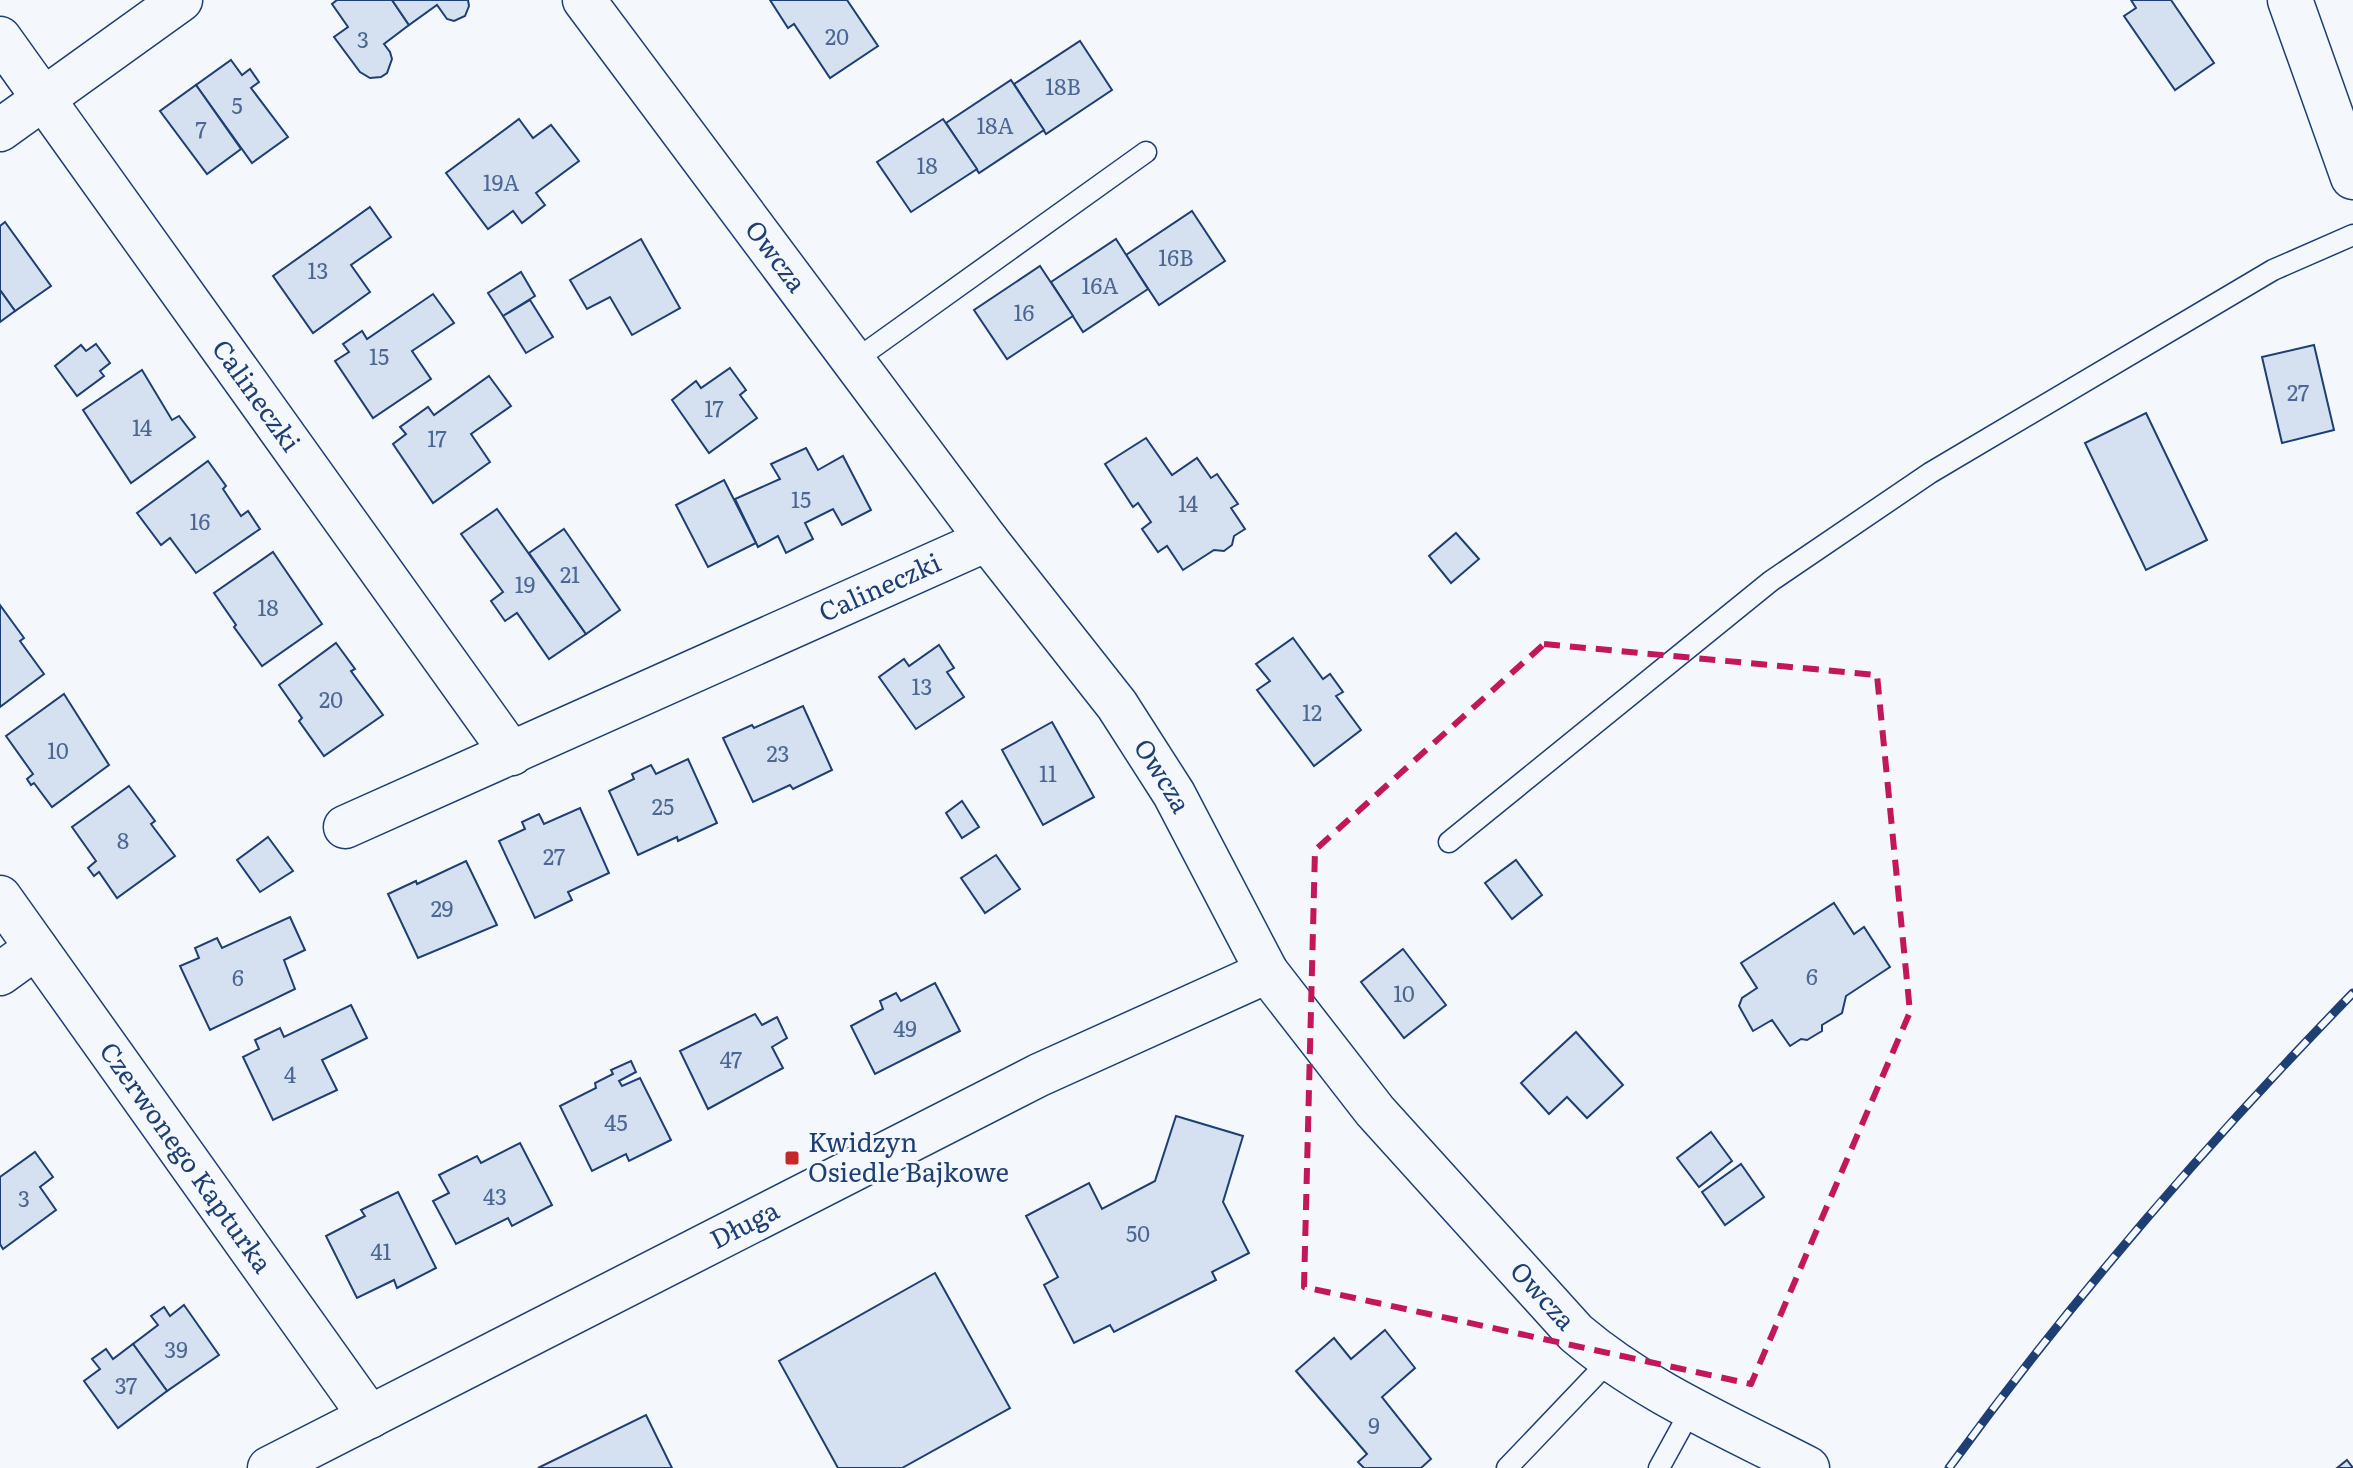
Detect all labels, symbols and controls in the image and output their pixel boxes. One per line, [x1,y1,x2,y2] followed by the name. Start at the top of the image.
[825,19,849,52] house number: 20
[357,22,369,55] house number: 3
[1045,69,1081,102] house number: 18B
[231,88,243,121] house number: 5
[976,108,1014,141] house number: 18A
[195,112,207,145] house number: 7
[916,148,938,181] house number: 18
[483,165,519,198] house number: 19A
[737,211,817,299] street label: Owcza
[1158,240,1194,273] house number: 16B
[308,253,328,286] house number: 13
[1082,268,1118,301] house number: 16A
[1014,295,1035,328] house number: 16
[204,330,312,459] street label: Calineczki
[369,339,389,372] house number: 15
[2287,375,2309,408] house number: 27
[704,391,724,424] house number: 17
[132,410,152,443] house number: 14
[427,421,447,454] house number: 17
[791,482,811,515] house number: 15
[1178,486,1198,519] house number: 14
[190,504,211,537] house number: 16
[812,541,947,630] street label: Calineczki
[560,557,580,590] house number: 21
[515,567,535,600] house number: 19
[257,590,279,623] house number: 18
[912,669,932,702] house number: 13
[319,682,343,715] house number: 20
[1302,695,1322,728] house number: 12
[1126,730,1202,819] street label: Owcza
[47,733,69,766] house number: 10
[766,736,790,769] house number: 23
[1039,756,1057,789] house number: 11
[652,789,674,822] house number: 25
[117,823,129,856] house number: 8
[543,839,565,872] house number: 27
[431,891,453,924] house number: 29
[1806,959,1818,992] house number: 6
[232,960,244,993] house number: 6
[1393,976,1415,1009] house number: 10
[893,1011,917,1044] house number: 49
[92,1033,283,1280] street label: Czerwonego Kapturka
[720,1042,742,1075] house number: 47
[284,1057,296,1090] house number: 4
[604,1105,628,1138] house number: 45
[808,1121,1009,1190] place label: Kwidzyn Osiedle Bajkowe
[783,1149,801,1167] marker: Kwidzyn Osiedle Bajkowe
[483,1179,507,1212] house number: 43
[18,1181,30,1214] house number: 3
[702,1189,785,1257] street label: Długa
[1126,1216,1150,1249] house number: 50
[370,1234,392,1267] house number: 41
[1503,1251,1586,1338] street label: Owcza
[164,1332,188,1365] house number: 39
[115,1368,137,1401] house number: 37
[1368,1408,1380,1441] house number: 9

